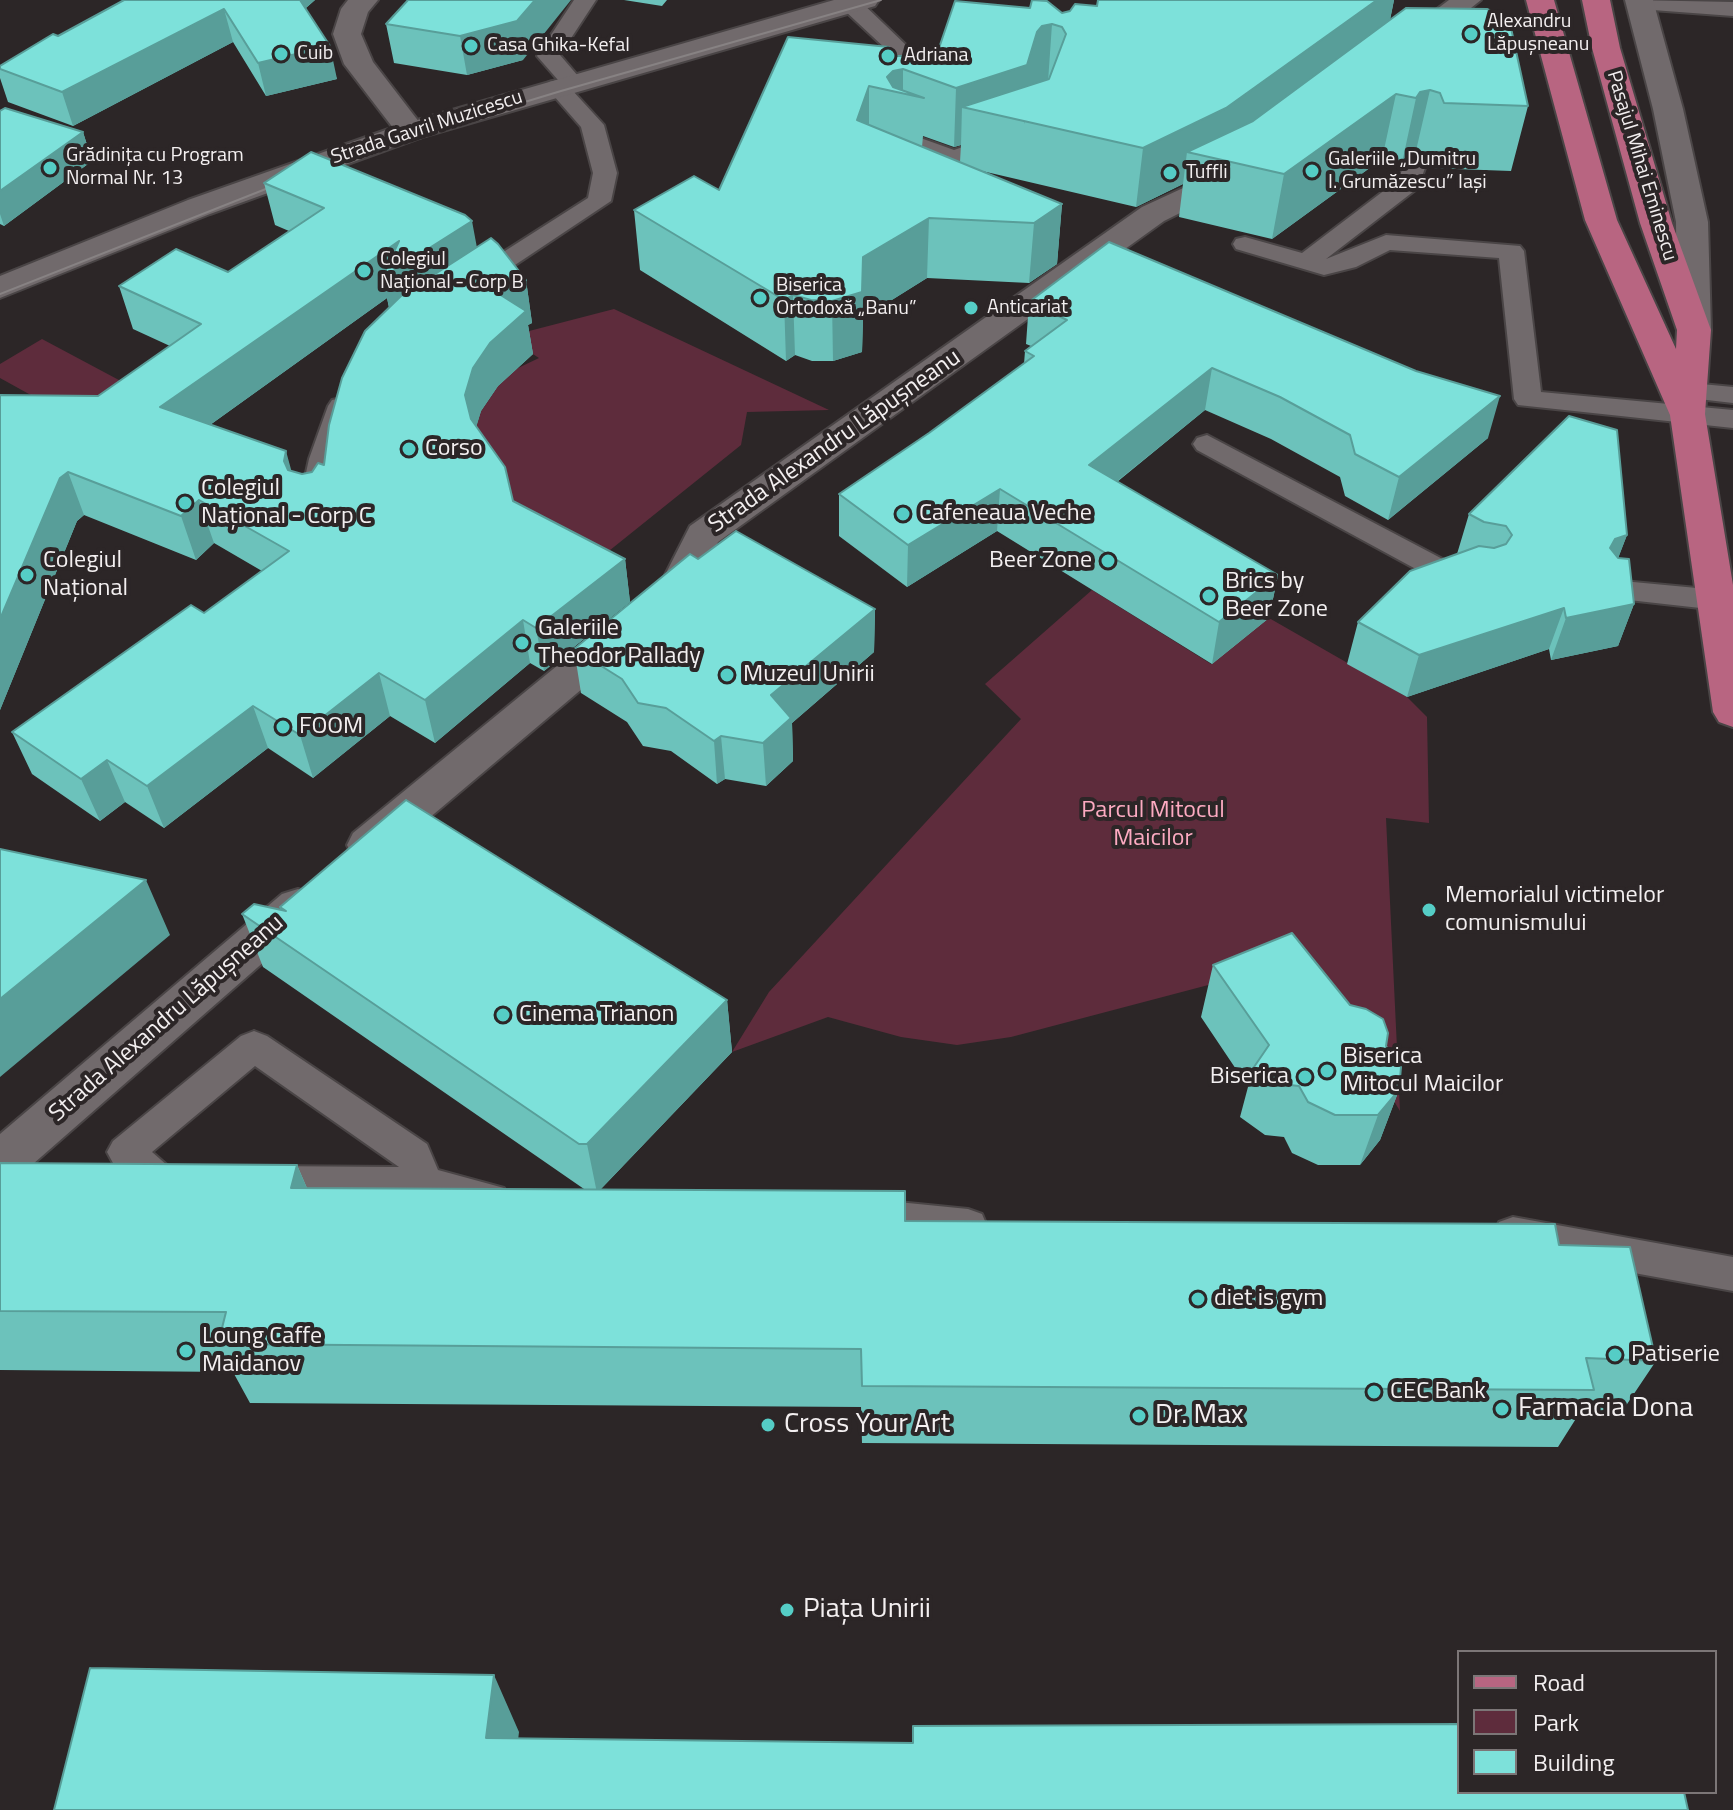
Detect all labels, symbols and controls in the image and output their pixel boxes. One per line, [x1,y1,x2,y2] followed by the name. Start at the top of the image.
[1487,10,1589,57] place label: Alexandru Lăpușneanu
[1462,25,1480,43] marker: Alexandru Lăpușneanu
[487,34,630,58] place label: Casa Ghika-Kefal
[462,37,480,55] marker: Casa Ghika-Kefal
[297,42,333,66] place label: Cuib
[904,44,968,68] place label: Adriana
[272,45,290,63] marker: Cuib
[879,47,897,65] marker: Adriana
[1601,68,1681,264] street label: Pasajul Mihai Eminescu
[328,86,526,170] street label: Strada Gavril Muzicescu
[66,144,244,191] place label: Grădinița cu Program Normal Nr. 13
[1328,148,1487,195] place label: Galeriile „Dumitru I. Grumăzescu” Iași
[41,159,59,177] marker: Grădinița cu Program Normal Nr. 13
[1186,161,1228,185] place label: Tuffli
[1303,162,1321,180] marker: Galeriile „Dumitru I. Grumăzescu” Iași
[1161,164,1179,182] marker: Tuffli
[380,248,524,295] place label: Colegiul Național - Corp B
[355,262,373,280] marker: Colegiul Național - Corp B
[776,274,916,321] place label: Biserica Ortodoxă „Banu”
[751,289,769,307] marker: Biserica Ortodoxă „Banu”
[987,296,1068,320] place label: Anticariat
[962,299,980,317] marker: Anticariat
[704,344,966,540] street label: Strada Alexandru Lăpușneanu
[425,435,483,463] place label: Corso
[400,440,418,458] marker: Corso
[201,475,372,531] place label: Colegiul Național - Corp C
[176,494,194,512] marker: Colegiul Național - Corp C
[919,500,1092,528] place label: Cafeneaua Veche
[894,505,912,523] marker: Cafeneaua Veche
[43,547,128,603] place label: Colegiul Național
[989,547,1092,575] place label: Beer Zone
[1099,552,1117,570] marker: Beer Zone
[18,566,36,584] marker: Colegiul Național
[1225,568,1328,624] place label: Brics by Beer Zone
[1200,587,1218,605] marker: Brics by Beer Zone
[538,615,701,671] place label: Galeriile Theodor Pallady
[513,634,531,652] marker: Galeriile Theodor Pallady
[743,661,875,689] place label: Muzeul Unirii
[718,666,736,684] marker: Muzeul Unirii
[299,713,363,741] place label: FOOM
[274,718,292,736] marker: FOOM
[1081,797,1225,853] park label: Parcul Mitocul Maicilor
[1445,882,1664,938] place label: Memorialul victimelor comunismului
[1420,901,1438,919] marker: Memorialul victimelor comunismului
[44,909,290,1129] street label: Strada Alexandru Lăpușneanu
[519,1001,674,1029] place label: Cinema Trianon
[494,1006,512,1024] marker: Cinema Trianon
[1343,1043,1503,1099] place label: Biserica Mitocul Maicilor
[1318,1062,1336,1080] marker: Biserica Mitocul Maicilor
[1210,1063,1289,1091] place label: Biserica
[1296,1068,1314,1086] marker: Biserica
[1214,1285,1323,1313] place label: diet is gym
[1189,1290,1207,1308] marker: diet is gym
[202,1323,322,1379] place label: Loung Caffe Maidanov
[1631,1341,1720,1369] place label: Patiserie
[177,1342,195,1360] marker: Loung Caffe Maidanov
[1606,1346,1624,1364] marker: Patiserie
[1390,1378,1486,1406] place label: CEC Bank
[1365,1383,1383,1401] marker: CEC Bank
[1518,1392,1693,1426] place label: Farmacia Dona
[1155,1399,1244,1433] place label: Dr. Max
[1493,1400,1511,1418] marker: Farmacia Dona
[1130,1407,1148,1425] marker: Dr. Max
[784,1408,950,1442] place label: Cross Your Art
[759,1416,777,1434] marker: Cross Your Art
[803,1593,931,1627] place label: Piața Unirii
[778,1601,796,1619] marker: Piața Unirii
[1457,1650,1717,1794] legend
[1533,1664,1585,1700] text: Road
[1533,1704,1579,1740] text: Park
[1533,1744,1615,1780] text: Building

